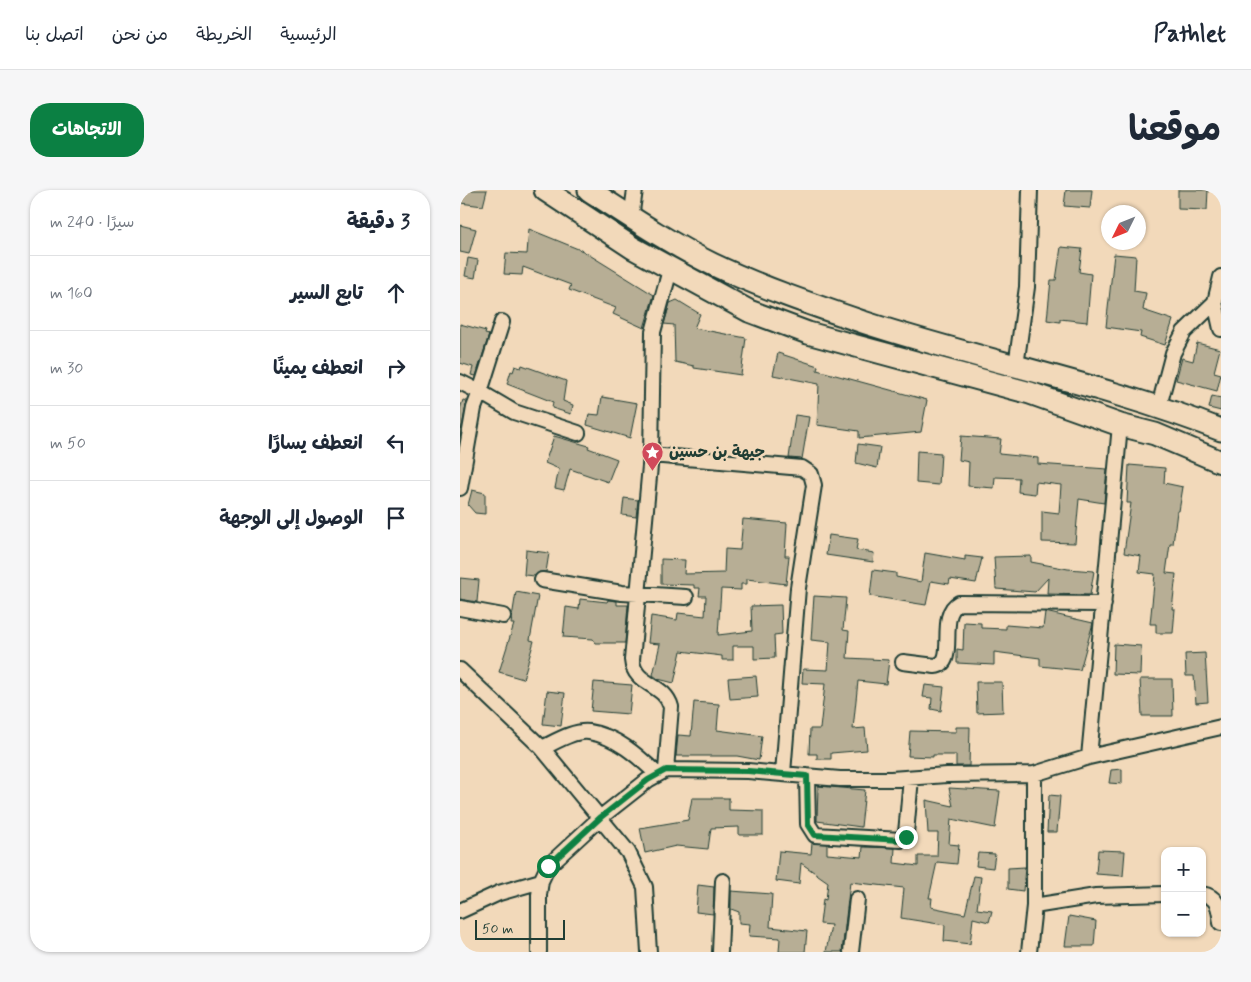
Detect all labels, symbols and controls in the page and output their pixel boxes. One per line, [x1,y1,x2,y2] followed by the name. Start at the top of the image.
[1154,19,1226,50] text: Pathlet
[25,23,84,47] text: اتصل بنا
[112,23,168,47] text: من نحن
[196,23,252,47] text: الخريطة
[280,23,337,47] text: الرئيسية
[30,103,144,157] button: الاتجاهات
[1128,107,1221,153] text: موقعنا
[1101,205,1146,250] north arrow
[346,208,410,236] text: 3 دقيقة
[50,212,134,233] text: سيرًا · 240 m
[382,279,410,307] icon: ahead
[290,281,363,306] text: تابع السير
[50,283,93,304] text: 160 m
[382,354,410,382] icon: right
[273,356,363,381] text: انعطف يمينًا
[50,358,83,379] text: 30 m
[382,429,410,457] icon: left
[268,431,363,456] text: انعطف يسارًا
[50,433,86,454] text: 50 m
[641,440,665,471] place icon: جيهة بن حسين
[669,442,765,463] place label: جيهة بن حسين
[382,504,410,532] icon: arrive
[219,506,363,531] text: الوصول إلى الوجهة
[895,826,918,849] route end
[1161,847,1206,937] map controls
[1161,847,1206,892] button: +
[537,855,560,878] route start
[1161,892,1206,937] button: −
[475,917,565,940] scale bar
[482,920,513,938] text: 50 m

